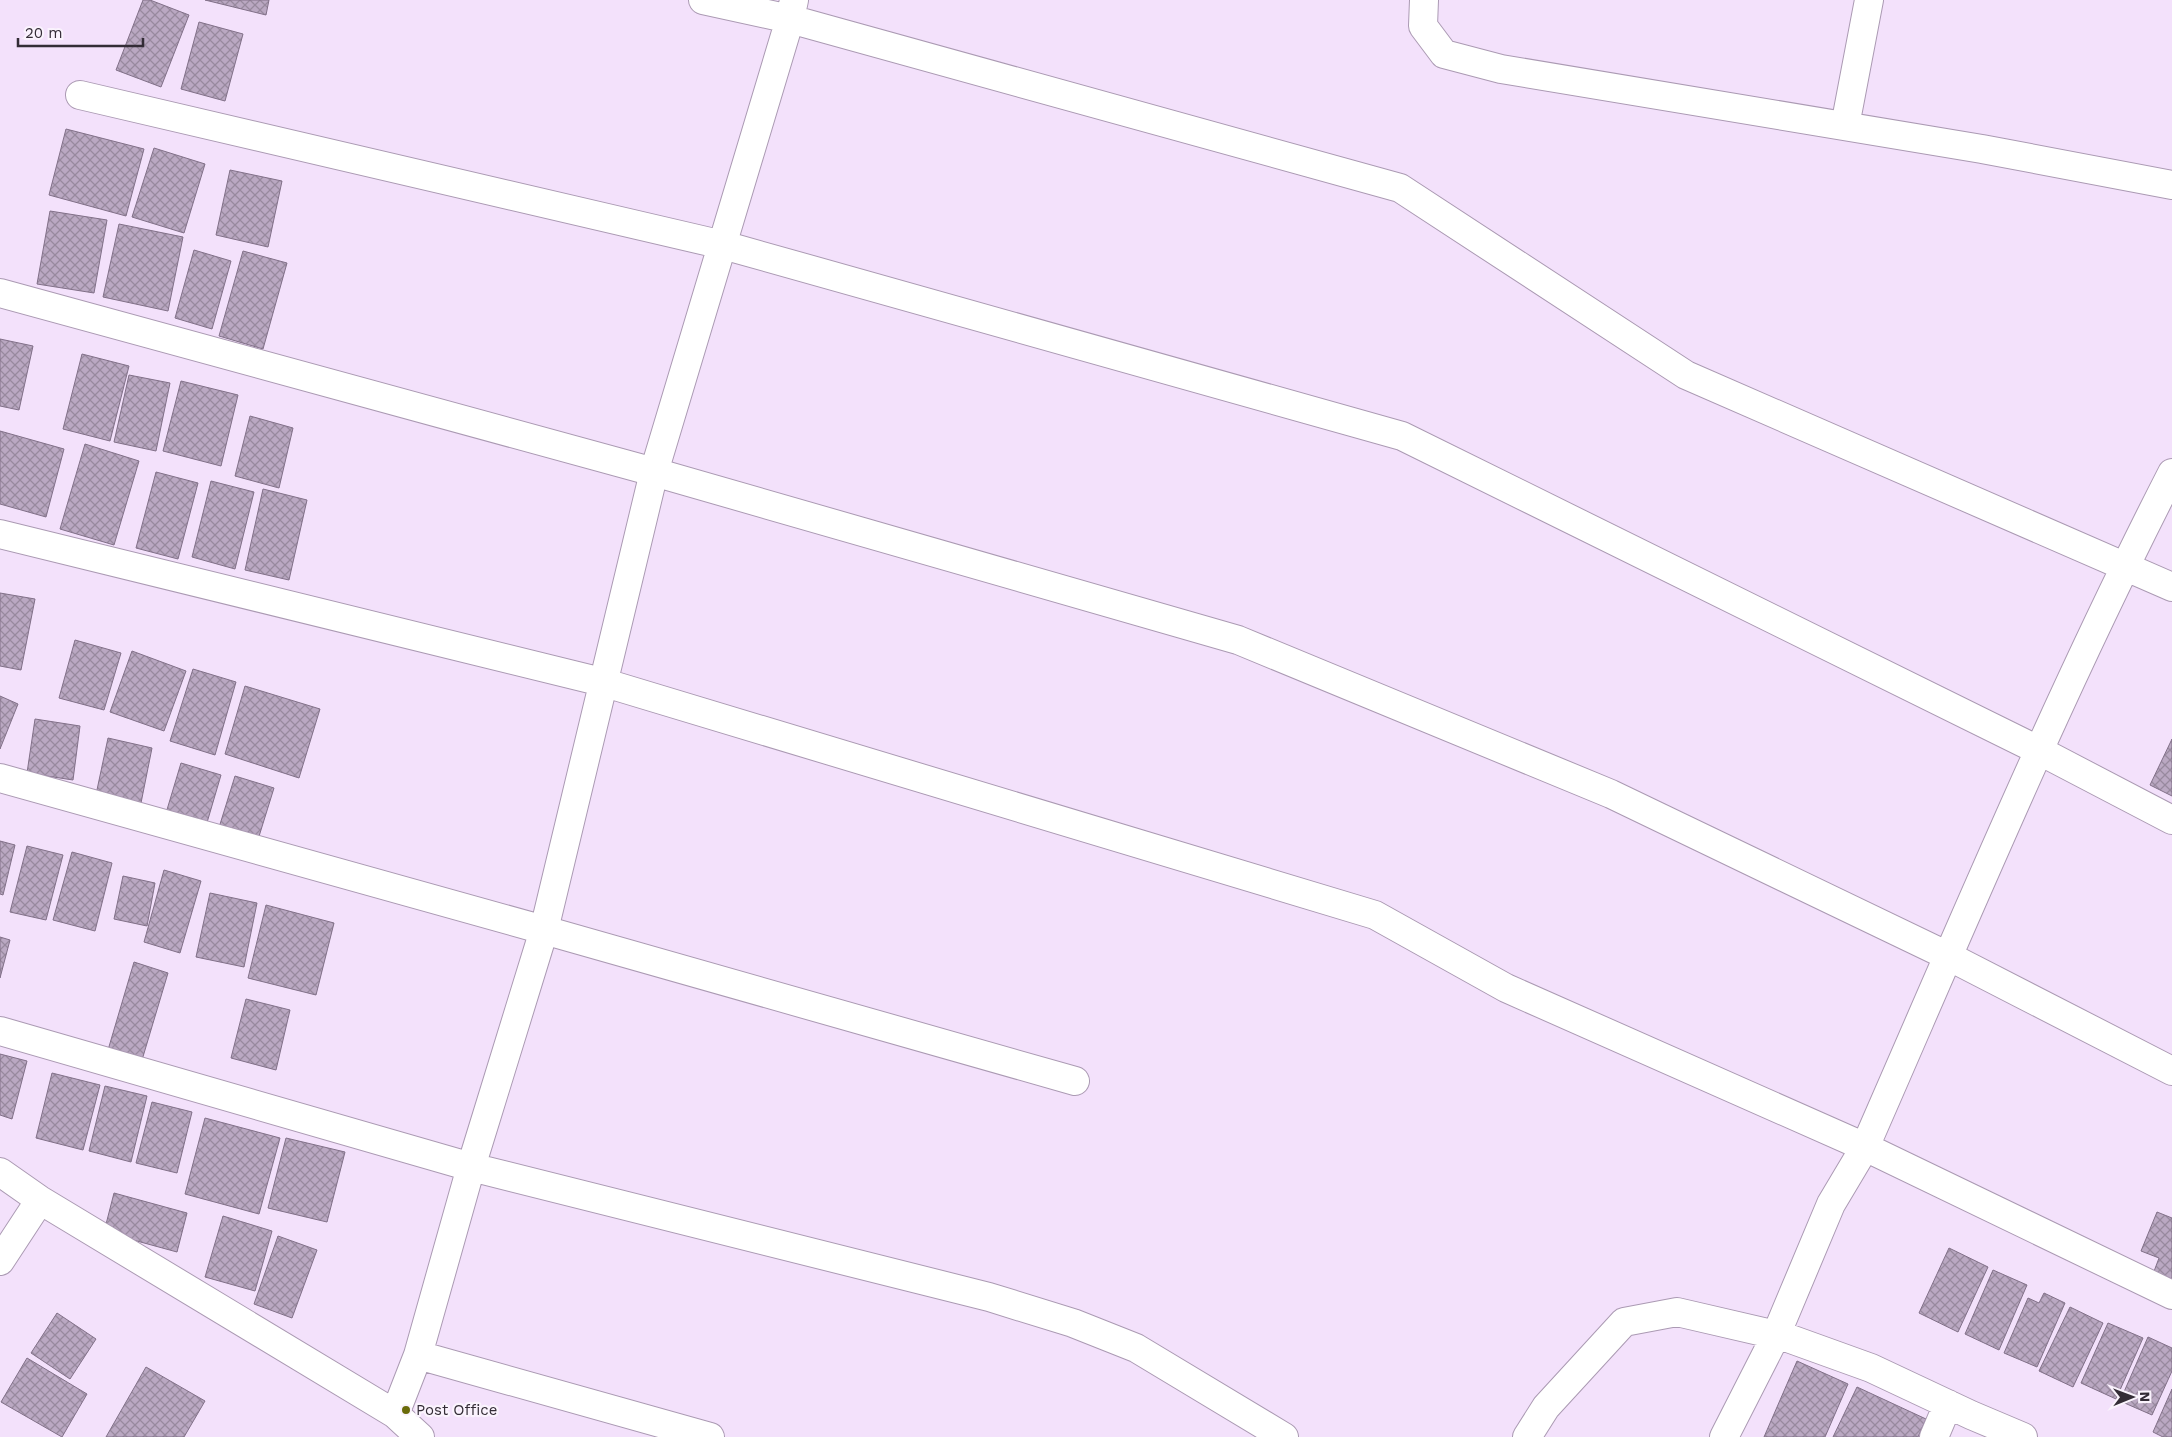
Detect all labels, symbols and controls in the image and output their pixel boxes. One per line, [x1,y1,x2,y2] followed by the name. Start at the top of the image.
[18,15,142,47] scale bar
[25,24,63,42] text: 20 m
[2107,1372,2157,1422] north arrow
[2137,1391,2153,1402] text: N
[416,1401,497,1419] place label: Post Office
[400,1404,412,1416] marker: Post Office

